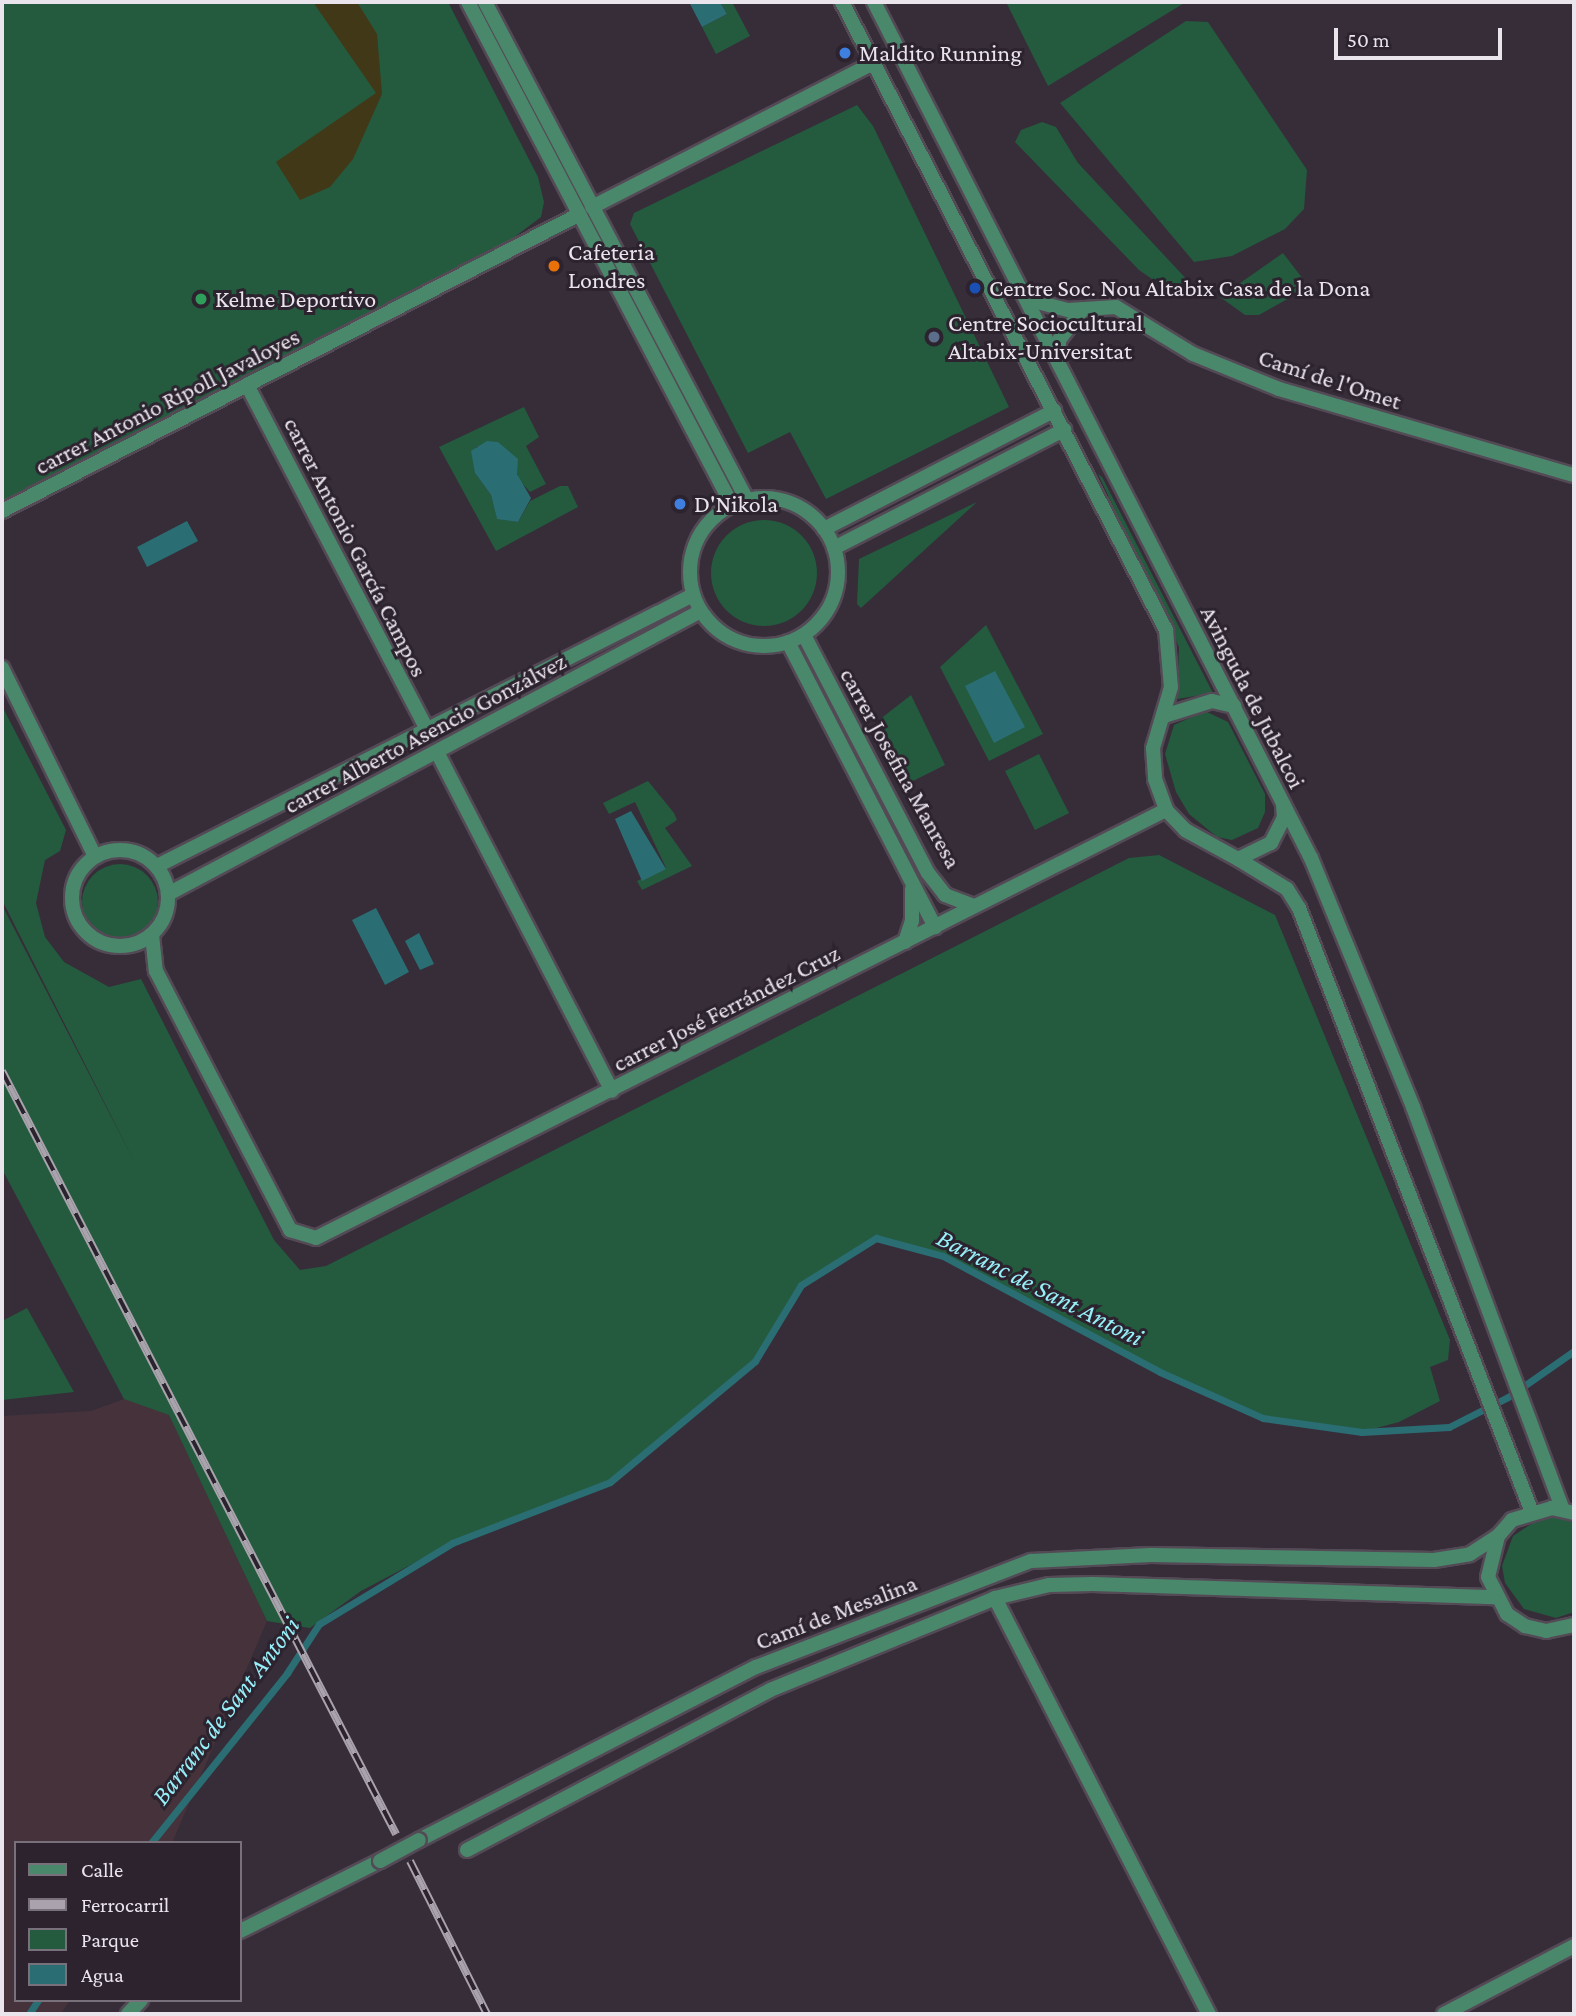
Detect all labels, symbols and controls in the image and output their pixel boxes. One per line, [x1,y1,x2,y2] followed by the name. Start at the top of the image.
[1338,14,1506,58] scale bar
[1347,28,1390,52] text: 50 m
[859,39,1022,67] place label: Maldito Running
[837,45,853,61] marker: Maldito Running
[568,238,655,294] place label: Cafeteria Londres
[546,258,562,274] marker: Cafeteria Londres
[989,274,1370,302] place label: Centre Soc. Nou Altabix Casa de la Dona
[967,280,983,296] marker: Centre Soc. Nou Altabix Casa de la Dona
[215,285,376,313] place label: Kelme Deportivo
[193,291,209,307] marker: Kelme Deportivo
[948,309,1143,365] place label: Centre Sociocultural Altabix-Universitat
[30,322,304,480] street label: carrer Antonio Ripoll Javaloyes
[926,329,942,345] marker: Centre Sociocultural Altabix-Universitat
[1255,342,1405,416] street label: Camí de l'Omet
[278,412,434,682] street label: carrer Antonio García Campos
[694,490,778,518] place label: D'Nikola
[672,496,688,512] marker: D'Nikola
[1194,601,1312,793] street label: Avinguda de Jubalcoi
[279,646,571,820] street label: carrer Alberto Asencio Gonzálvez
[834,663,968,873] street label: carrer Josefina Manresa
[608,938,844,1078] street label: carrer José Ferrández Cruz
[932,1223,1148,1353] water label: Barranc de Sant Antoni
[751,1568,921,1656] street label: Camí de Mesalina
[145,1611,307,1811] water label: Barranc de Sant Antoni
[14,1841,242,2002] legend
[81,1858,123,1882] text: Calle
[81,1893,169,1917] text: Ferrocarril
[81,1928,139,1952] text: Parque
[81,1963,124,1987] text: Agua

